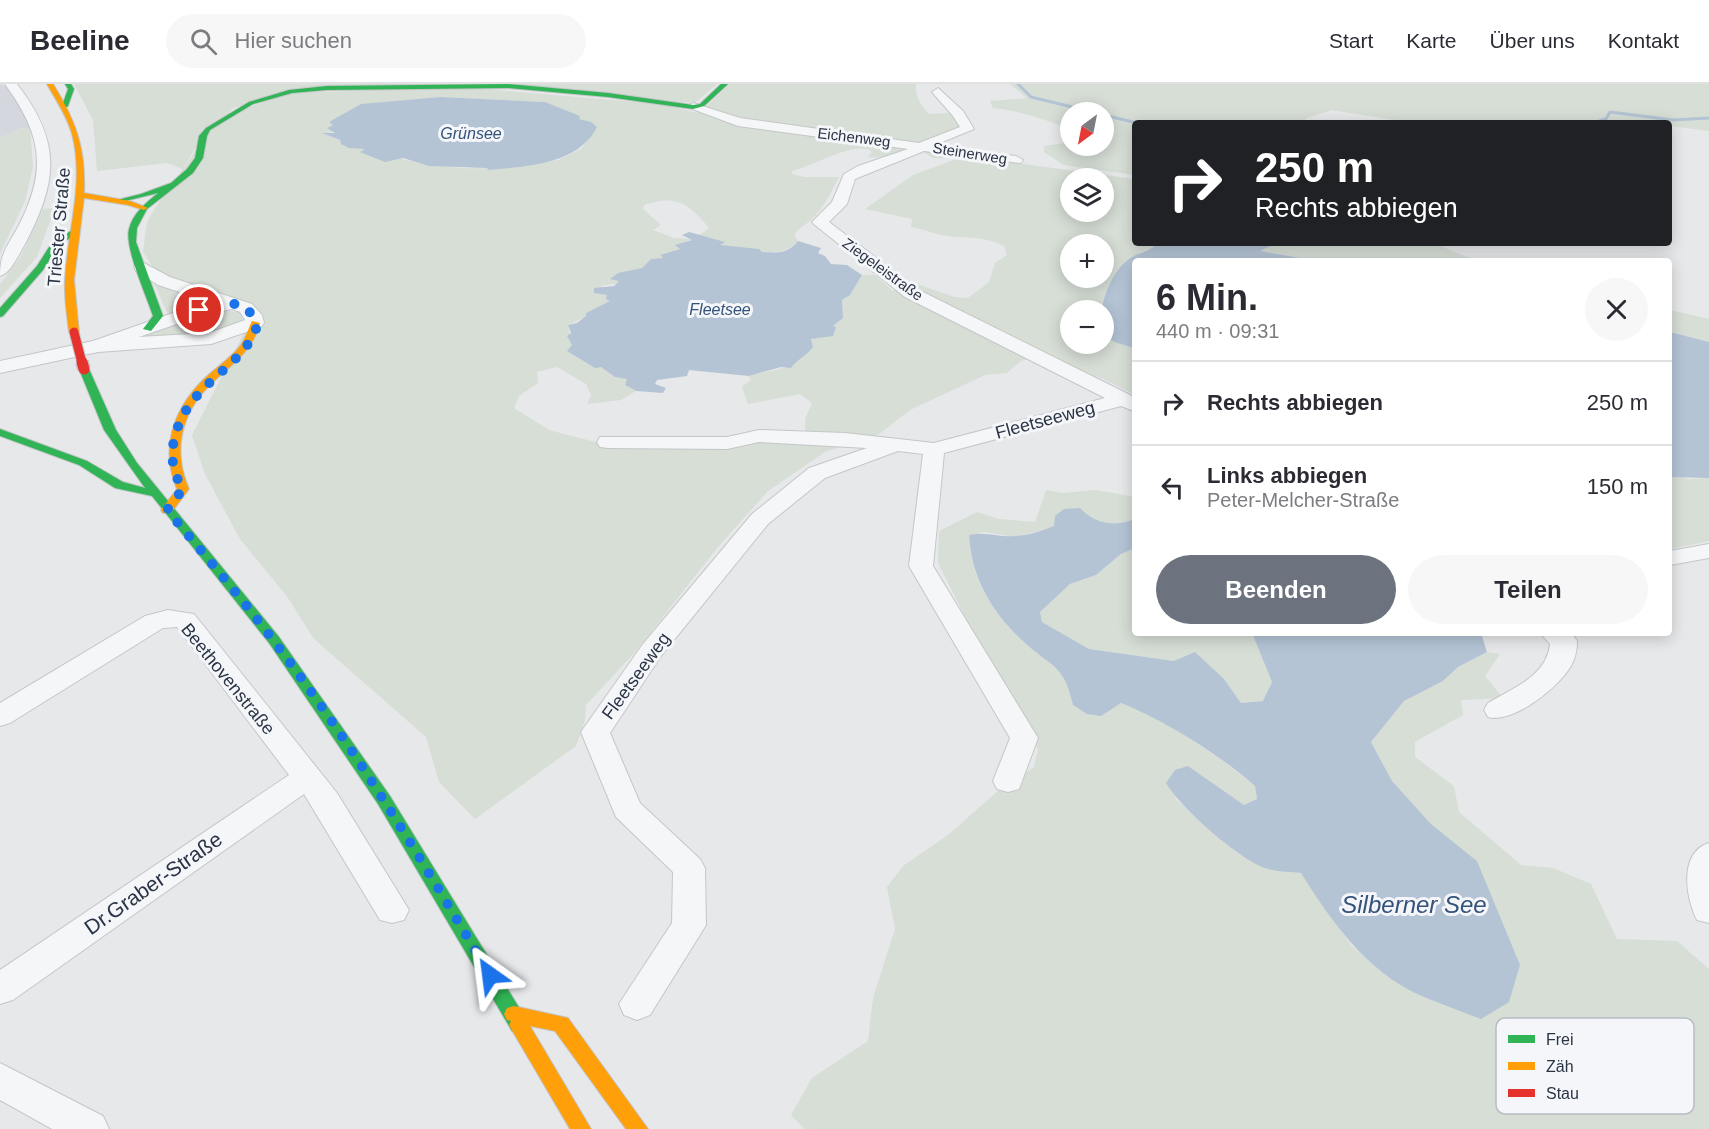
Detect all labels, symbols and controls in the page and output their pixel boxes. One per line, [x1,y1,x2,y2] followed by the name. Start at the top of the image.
[166,14,586,68] search box
[30,25,130,56] text: Beeline
[187,25,220,58] icon: search
[235,28,352,53] text: Hier suchen
[1329,29,1373,52] text: Start
[1406,29,1457,52] text: Karte
[1490,29,1575,52] text: Über uns
[1608,29,1679,52] text: Kontakt
[1060,102,1114,156] north arrow
[1060,102,1114,354] map controls
[817,124,891,150] street label: Eichenweg
[440,125,502,142] water label: Grünsee
[932,139,1008,167] street label: Steinerweg
[1156,144,1234,222] icon: right
[1255,144,1374,191] text: 250 m
[44,167,74,287] street label: Triester Straße
[1060,168,1114,222] button: layers
[1255,193,1458,223] text: Rechts abbiegen
[840,234,926,304] street label: Ziegeleistraße
[1060,234,1114,288] button: +
[1156,277,1258,318] text: 6 Min.
[1585,278,1648,341] button: close
[173,284,224,335] pin
[182,293,215,326] icon: arrive
[1060,300,1114,354] button: −
[689,301,751,318] water label: Fleetsee
[1156,320,1279,342] text: 440 m · 09:31
[1156,387,1189,420] icon: right
[1207,390,1383,415] text: Rechts abbiegen
[1587,390,1648,415] text: 250 m
[993,397,1097,443] street label: Fleetseeweg
[1207,463,1367,488] text: Links abbiegen
[1156,471,1189,504] icon: left
[1587,474,1648,499] text: 150 m
[1207,489,1399,511] text: Peter-Melcher-Straße
[1156,555,1396,624] button: Beenden
[1408,555,1648,624] button: Teilen
[177,619,279,739] street label: Beethovenstraße
[598,629,674,723] street label: Fleetseeweg
[80,827,226,939] street label: Dr.Graber-Straße
[1341,891,1487,918] water label: Silberner See
[458,943,522,1007] position arrow
[1496,1018,1694,1114] legend
[1546,1031,1574,1048] text: Frei
[1546,1058,1574,1075] text: Zäh
[1546,1085,1579,1102] text: Stau

